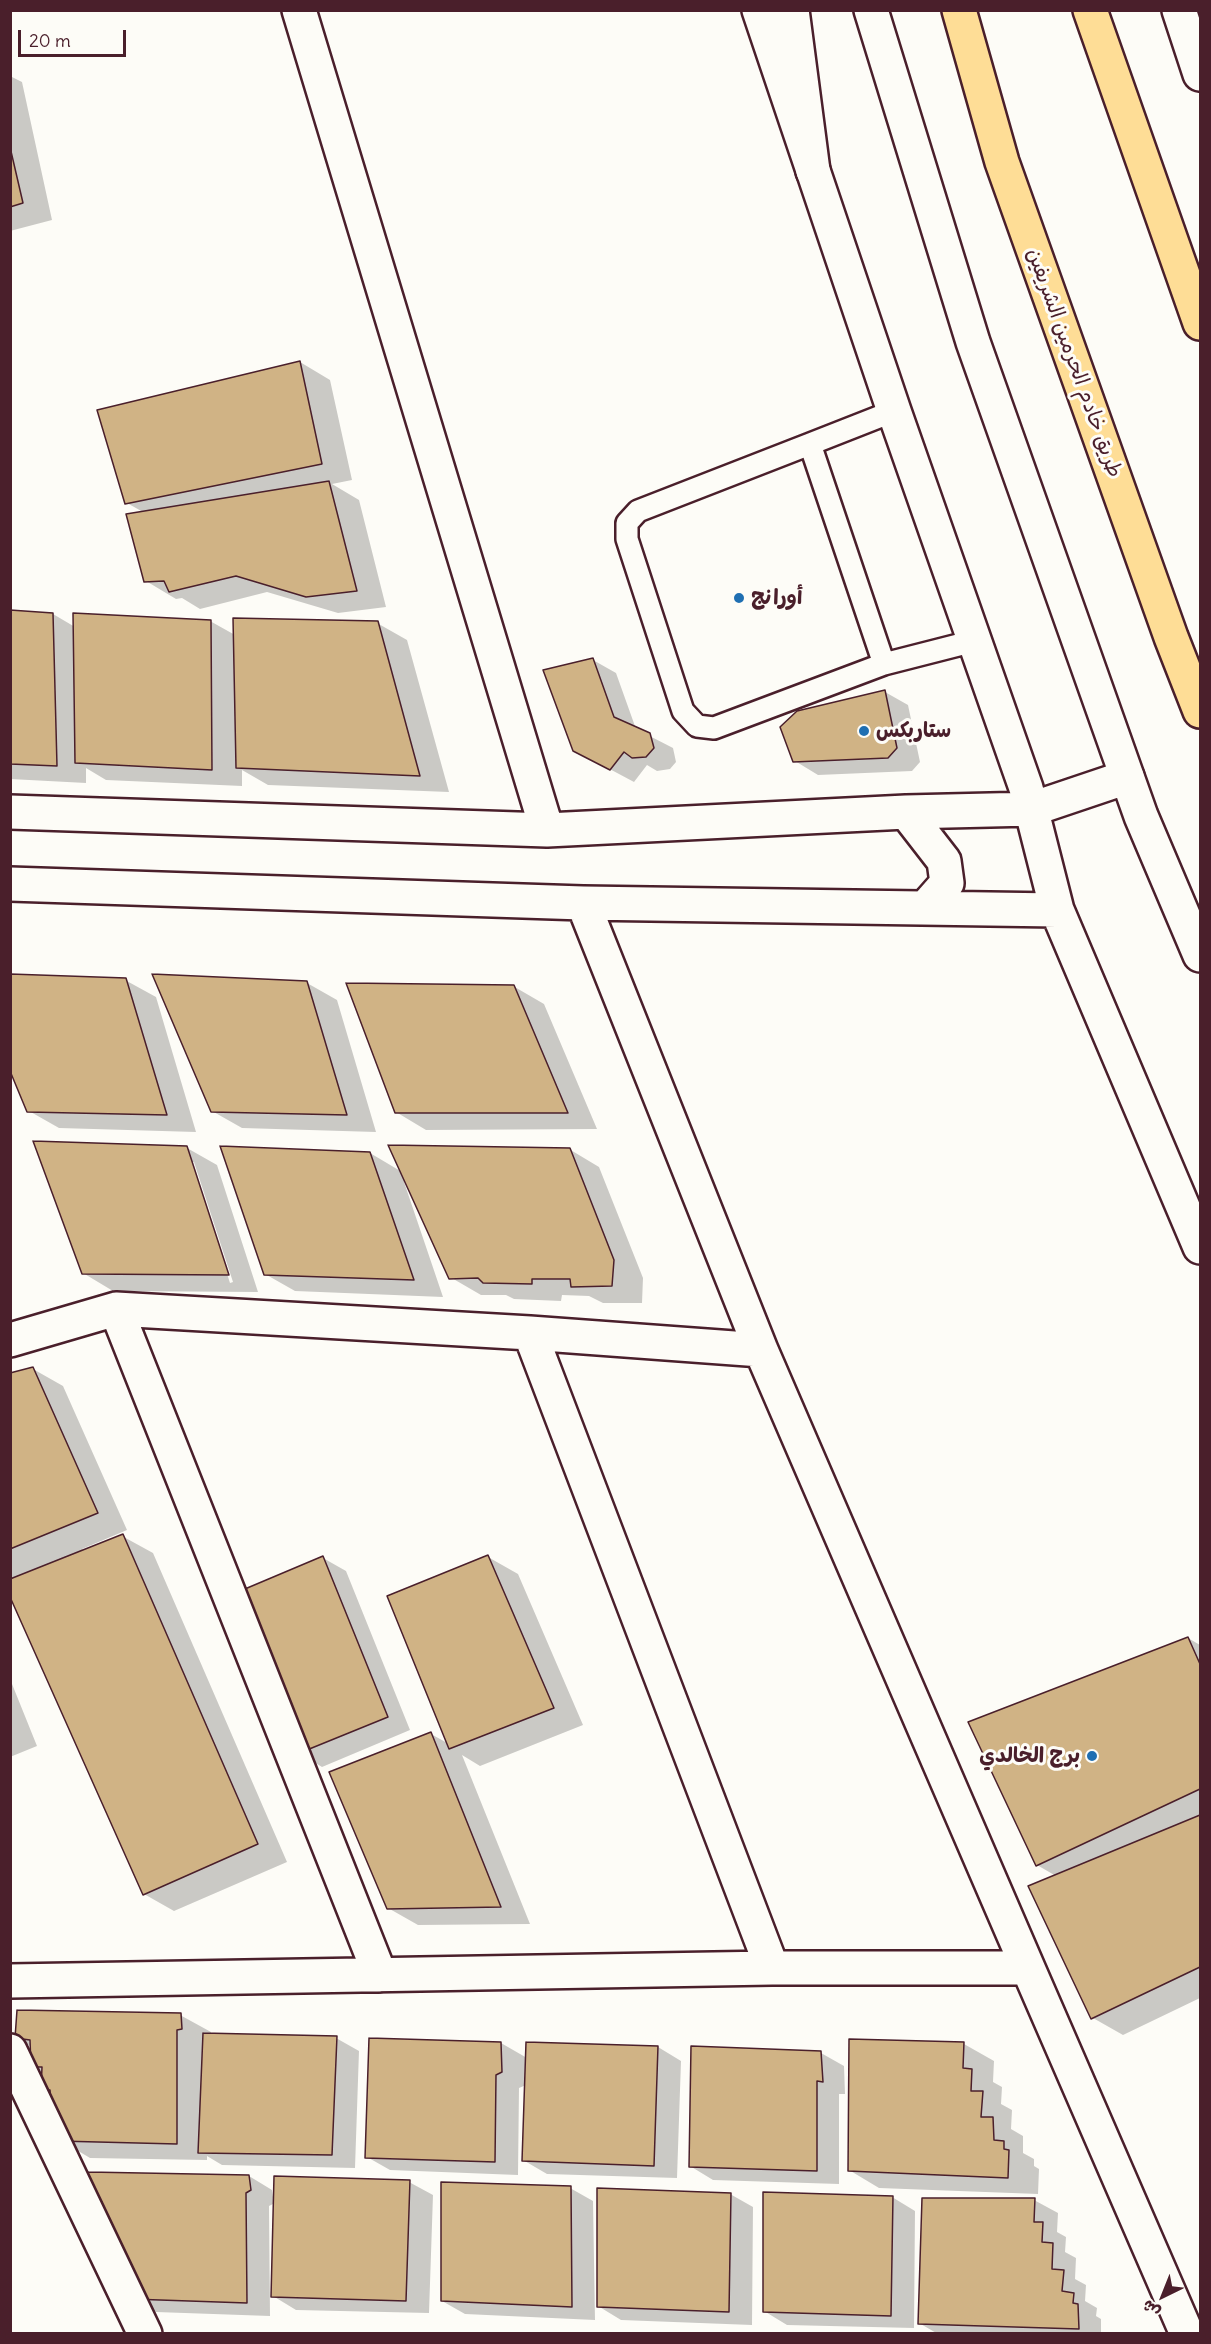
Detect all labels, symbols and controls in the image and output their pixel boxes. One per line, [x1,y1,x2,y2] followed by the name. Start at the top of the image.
[21,18,129,56] scale bar
[29,29,71,52] text: 20 m
[1021,245,1127,481] street label: طريق خادم الحرمين الشريفين
[751,585,802,611] place label: أورانج
[732,591,746,605] marker: أورانج
[876,718,951,744] place label: ستاربكس
[857,724,871,738] marker: ستاربكس
[979,1743,1080,1769] place label: برج الخالدي
[1085,1749,1099,1763] marker: برج الخالدي
[1133,2266,1193,2326] north arrow
[1137,2296,1164,2322] text: ش

